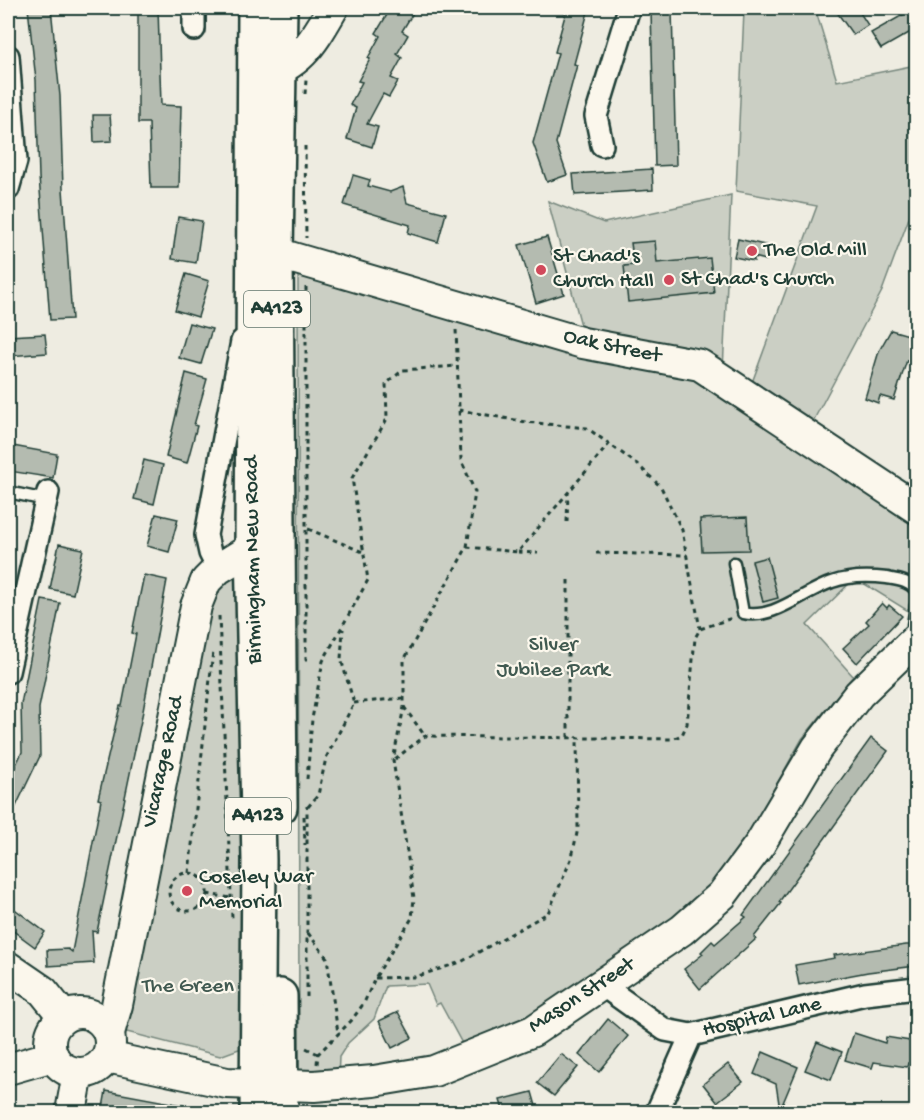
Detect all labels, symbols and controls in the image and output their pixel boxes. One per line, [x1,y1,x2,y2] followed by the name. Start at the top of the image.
[762,238,867,264] place label: The Old Mill
[553,244,654,295] place label: St Chad's Church Hall
[745,244,759,258] marker: The Old Mill
[534,263,548,277] marker: St Chad's Church Hall
[681,267,834,293] place label: St Chad's Church
[662,273,676,287] marker: St Chad's Church
[244,291,310,327] road number: A4123
[561,324,665,370] street label: Oak Street
[239,454,269,665] street label: Birmingham New Road
[496,633,612,684] park label: Silver Jubilee Park
[137,692,191,831] street label: Vicarage Road
[225,798,291,834] road number: A4123
[199,865,315,916] place label: Coseley War Memorial
[180,884,194,898] marker: Coseley War Memorial
[524,951,642,1040] street label: Mason Street
[140,974,234,1000] park label: The Green
[700,992,825,1044] street label: Hospital Lane

